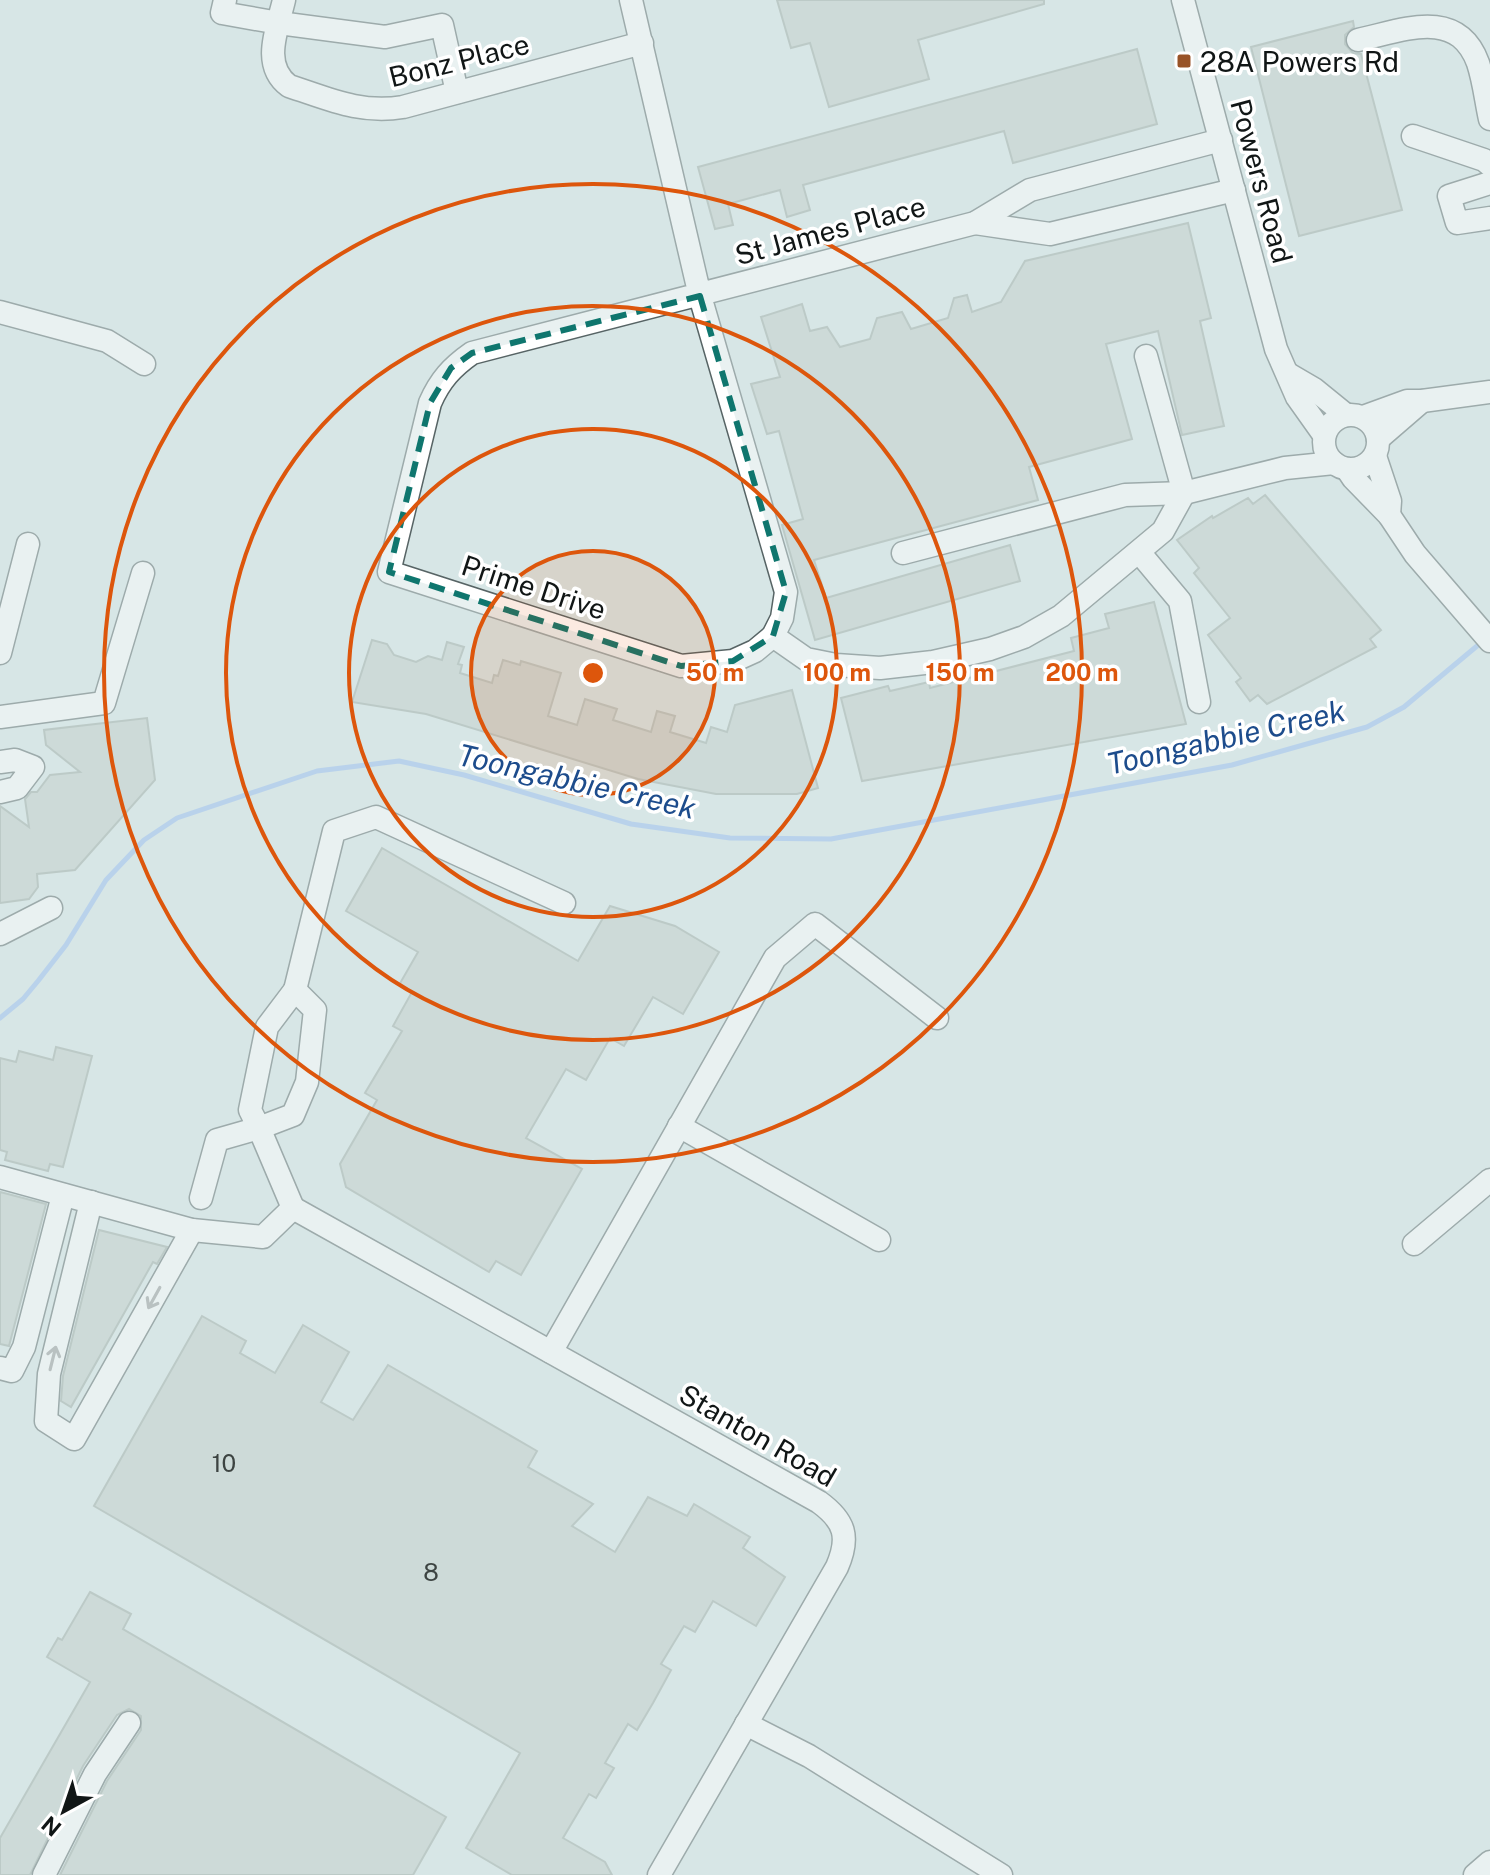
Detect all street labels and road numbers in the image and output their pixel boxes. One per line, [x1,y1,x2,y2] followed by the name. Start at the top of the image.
[385,27,533,93] street label: Bonz Place
[1224,95,1300,267] street label: Powers Road
[731,189,929,271] street label: St James Place
[458,548,610,626] street label: Prime Drive
[674,1377,842,1493] street label: Stanton Road

